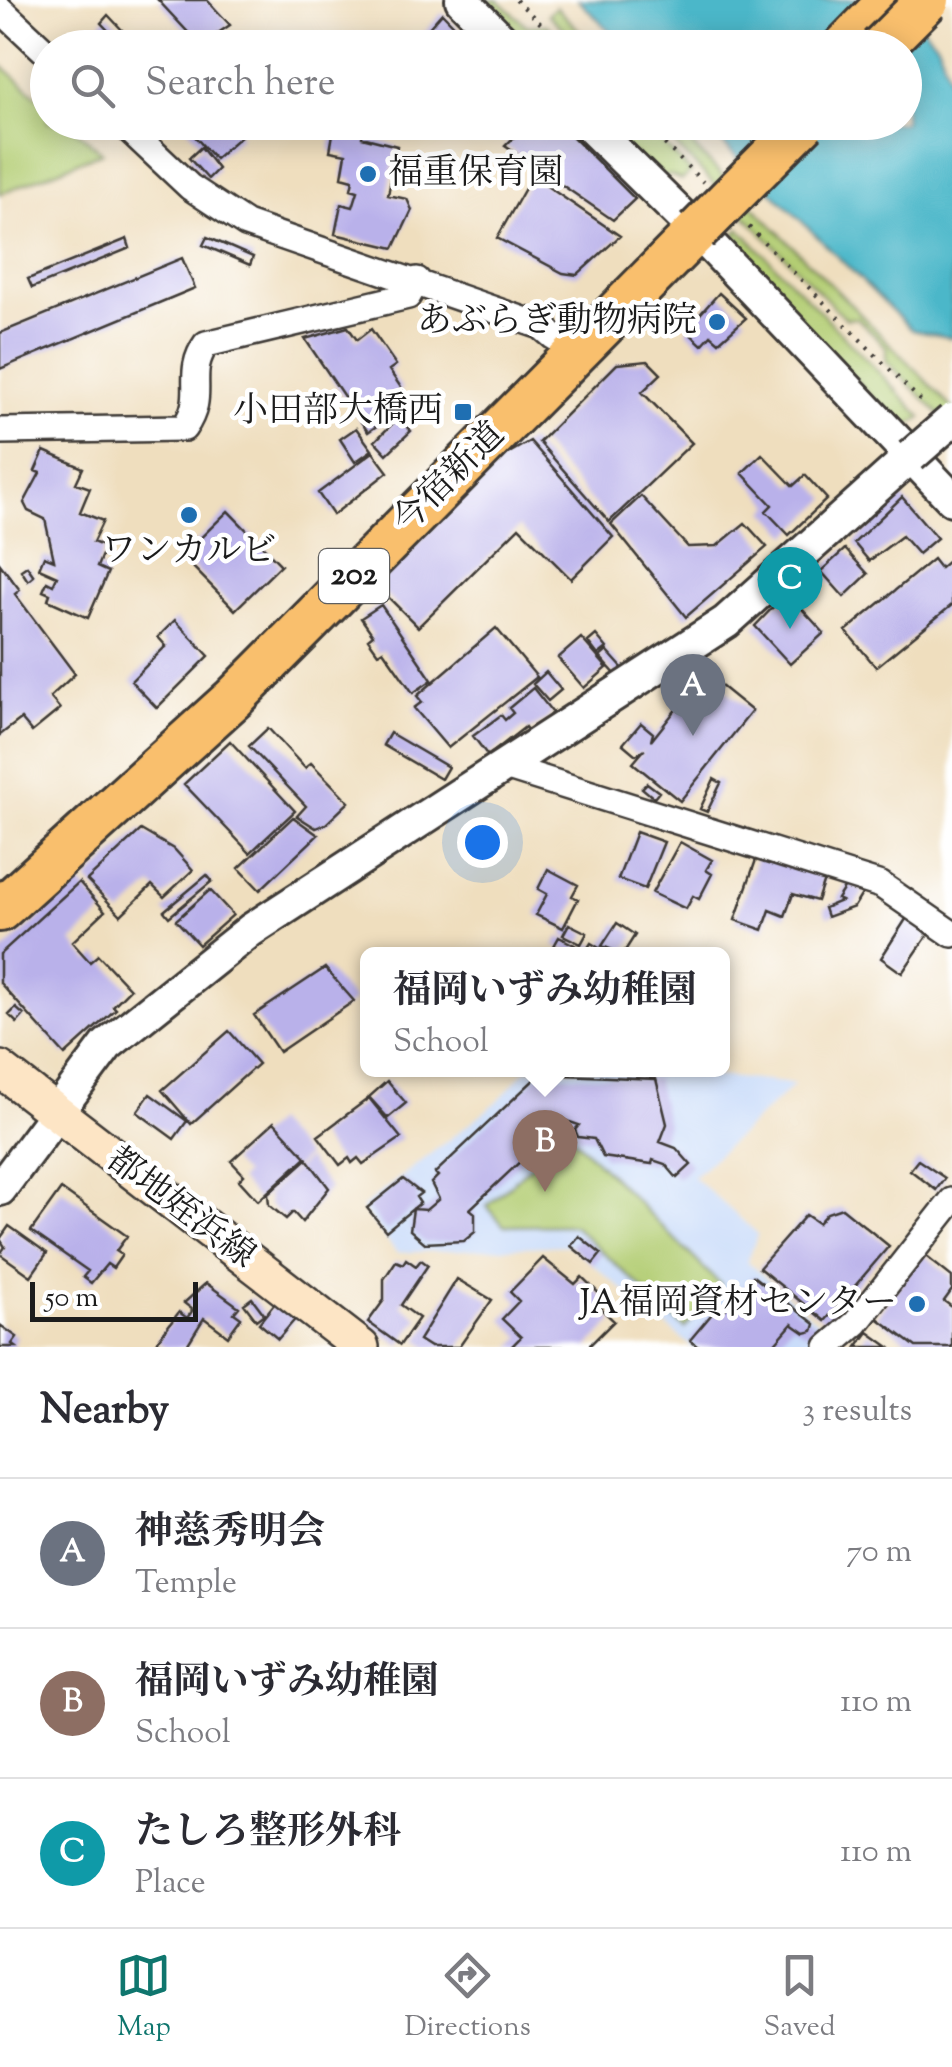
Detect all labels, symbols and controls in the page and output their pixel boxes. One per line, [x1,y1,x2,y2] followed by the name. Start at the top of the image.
[30,30,922,140] search box
[65,58,120,113] icon: search
[145,58,336,112] text: Search here
[388,149,563,200] place label: 福重保育園
[357,163,379,185] marker: 福重保育園
[417,297,697,348] place label: あぶらぎ動物病院
[706,311,728,333] marker: あぶらぎ動物病院
[233,387,443,438] place label: 小田部大橋西
[452,401,474,423] marker: 小田部大橋西
[382,411,518,547] street label: 今宿新道
[178,504,200,526] marker: ワンカルビ
[101,527,277,578] place label: ワンカルビ
[758,546,822,629] pin: C
[319,549,389,603] road number: 202
[660,654,726,736] pin: A
[457,817,508,868] your location
[360,947,730,1077] popup
[393,966,697,1020] text: 福岡いずみ幼稚園
[393,1020,489,1066] text: School
[512,1110,578,1192] pin: B
[95,1136,265,1282] street label: 都地姪浜線
[30,1277,198,1322] scale bar
[45,1279,99,1319] text: 50 m
[578,1279,897,1330] place label: JA福岡資材センター
[906,1293,928,1315] marker: JA福岡資材センター
[40,1382,169,1442] text: Nearby
[802,1389,912,1435] text: 3 results
[135,1507,325,1561] text: 神慈秀明会
[60,1530,85,1576] text: A
[846,1530,912,1576] text: 70 m
[135,1561,237,1607] text: Temple
[135,1657,439,1711] text: 福岡いずみ幼稚園
[62,1680,83,1726] text: B
[840,1680,912,1726] text: 110 m
[135,1711,231,1757] text: School
[135,1807,401,1861] text: たしろ整形外科
[60,1830,85,1876] text: C
[840,1830,912,1876] text: 110 m
[135,1861,206,1907] text: Place
[116,1948,171,2048] tab: Map
[404,1948,531,2048] tab: Directions
[764,1948,836,2048] tab: Saved

